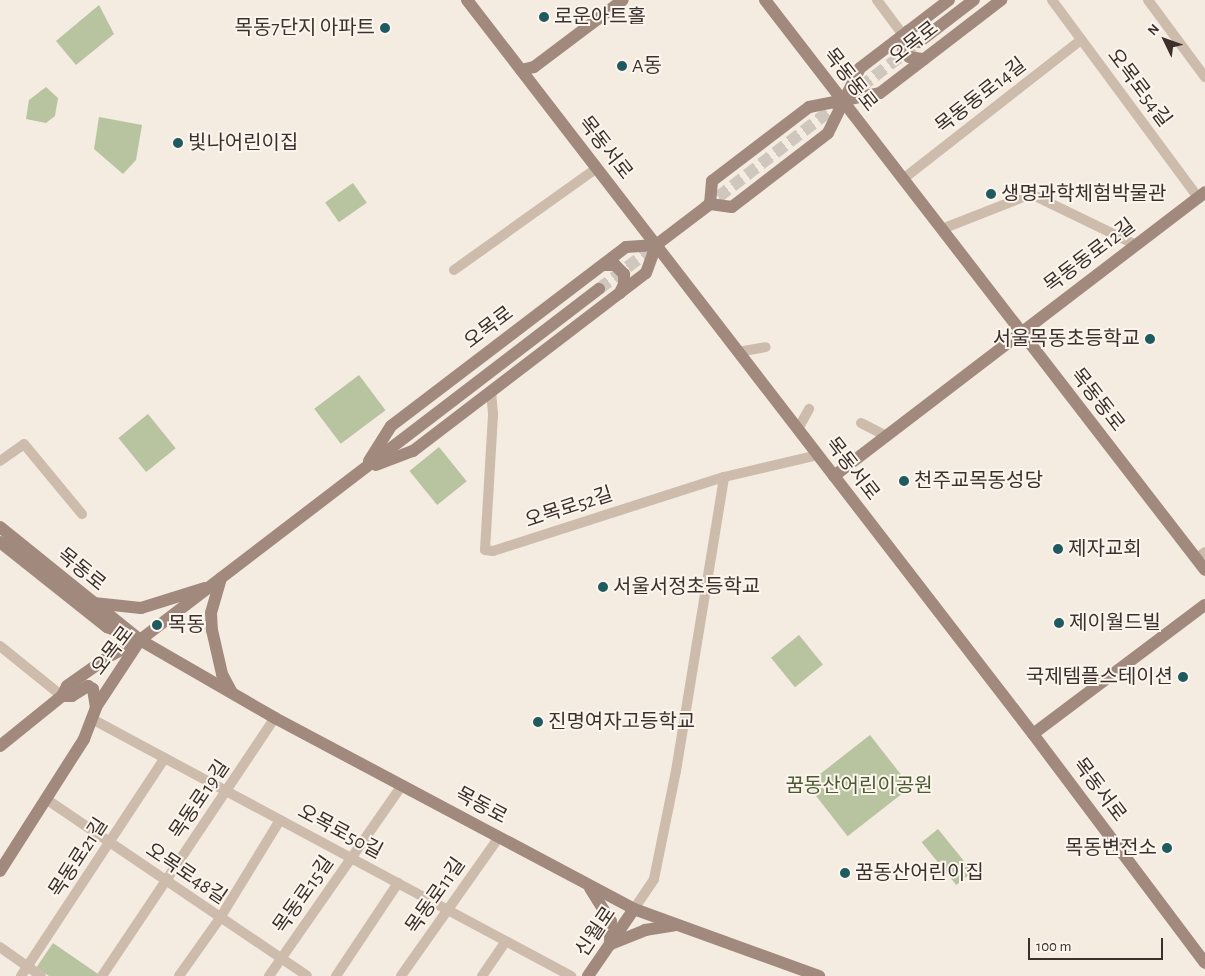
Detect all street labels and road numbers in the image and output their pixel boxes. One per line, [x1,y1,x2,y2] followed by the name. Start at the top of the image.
[885,17,943,69] street label: 오목로
[818,44,882,116] street label: 목동동로
[1102,44,1176,132] street label: 오목로54길
[931,53,1031,139] street label: 목동동로14길
[573,112,637,184] street label: 목동서로
[1040,214,1140,298] street label: 목동동로12길
[460,302,518,354] street label: 오목로
[1065,364,1129,436] street label: 목동동로
[820,433,884,505] street label: 목동서로
[522,483,616,533] street label: 오목로52길
[52,543,110,597] street label: 목동로
[87,622,139,680] street label: 오목로
[1067,753,1131,827] street label: 목동서로
[165,756,235,844] street label: 목동로19길
[451,782,511,830] street label: 목동로
[294,800,386,864] street label: 오목로50길
[45,814,113,902] street label: 목동로21길
[141,838,231,910] street label: 오목로48길
[269,852,339,938] street label: 목동로15길
[401,853,471,939] street label: 목동로11길
[571,902,621,962] street label: 신월로

